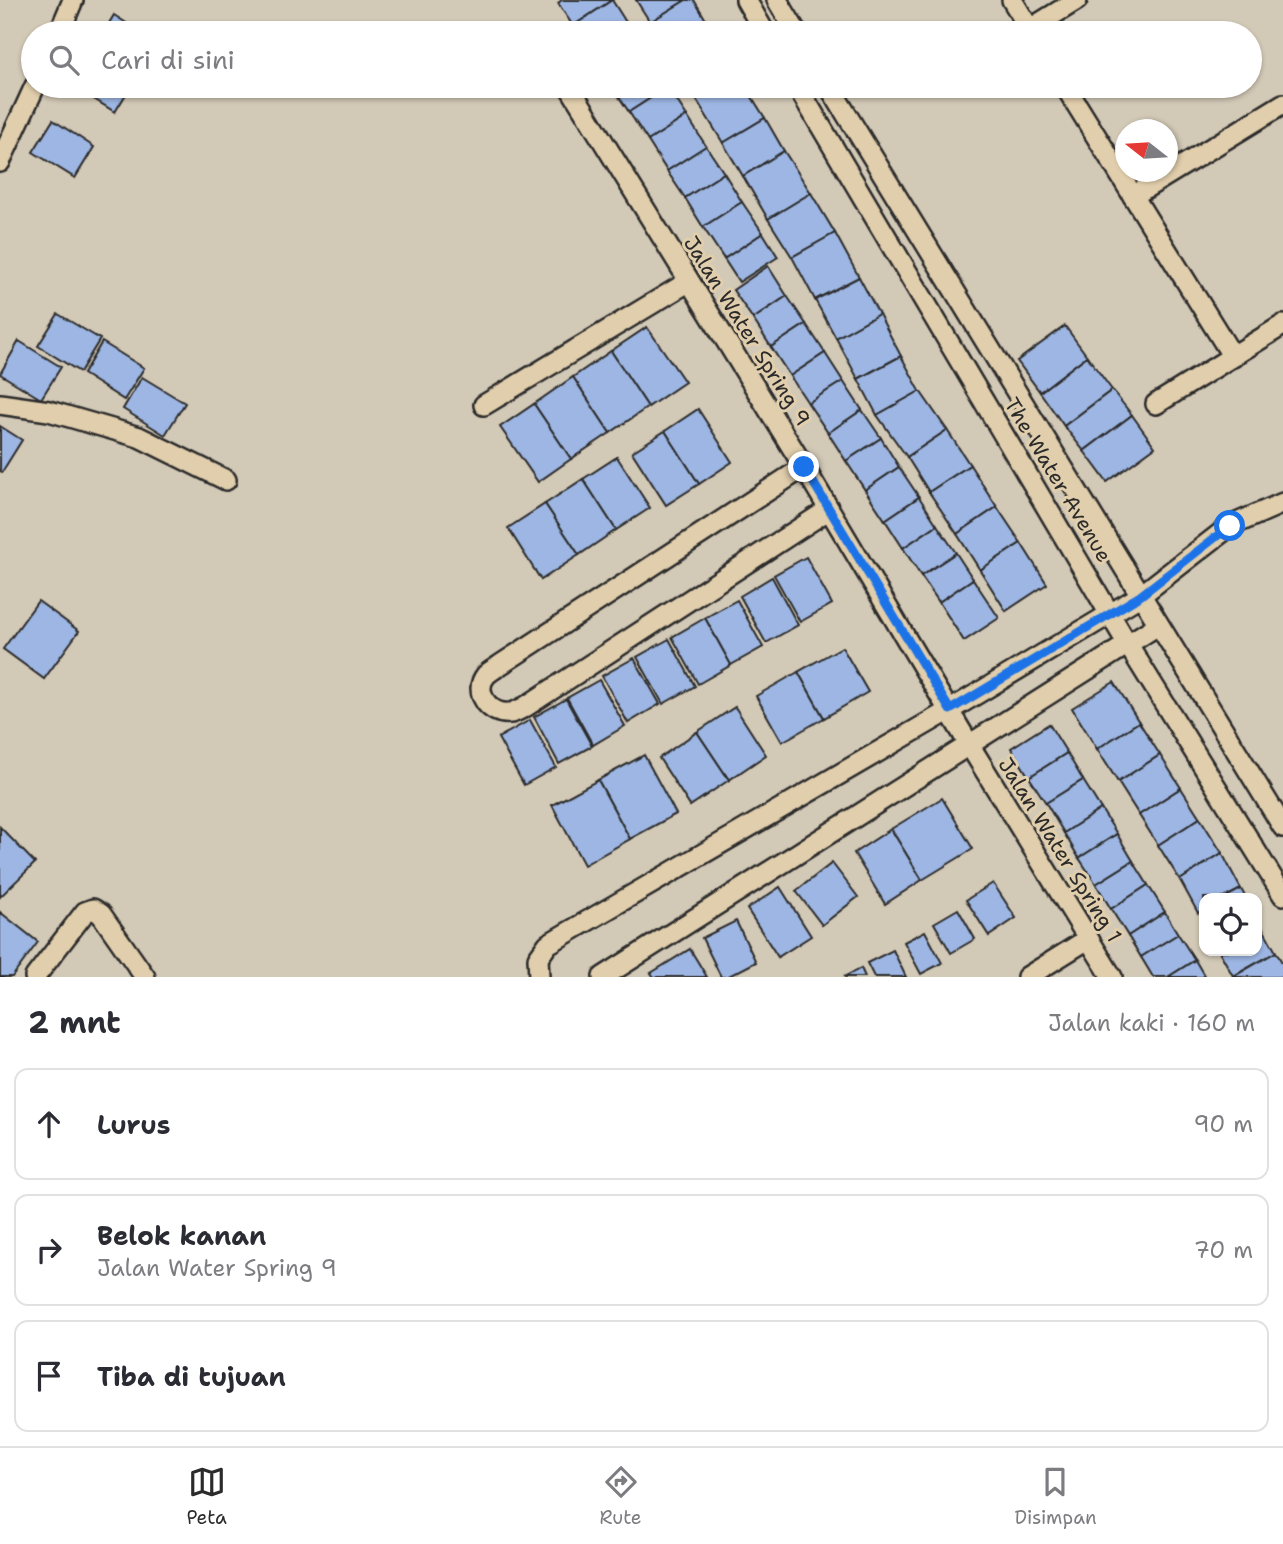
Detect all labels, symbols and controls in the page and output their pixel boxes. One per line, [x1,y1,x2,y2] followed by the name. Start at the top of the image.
[21,21,1262,98] search box
[45,41,83,79] icon: search
[101,42,235,77] text: Cari di sini
[1115,119,1178,182] north arrow
[677,231,817,431] street label: Jalan Water Spring 9
[998,393,1118,567] street label: The Water Avenue
[788,451,819,482] route end
[1214,510,1245,541] route start
[992,752,1128,948] street label: Jalan Water Spring 1
[1199,893,1262,956] map controls
[1199,893,1262,956] button: locate
[28,1002,121,1043] text: 2 mnt
[1048,1008,1255,1038] text: Jalan kaki · 160 m
[30,1105,68,1143] icon: ahead
[97,1107,170,1142] text: Lurus
[1193,1109,1253,1139] text: 90 m
[97,1218,266,1253] text: Belok kanan
[30,1231,68,1269] icon: right
[1194,1235,1253,1265] text: 70 m
[97,1253,337,1283] text: Jalan Water Spring 9
[30,1357,68,1395] icon: arrive
[97,1359,286,1394] text: Tiba di tujuan
[186,1463,227,1530] tab: Peta
[600,1463,642,1530] tab: Rute
[1014,1463,1097,1530] tab: Disimpan

